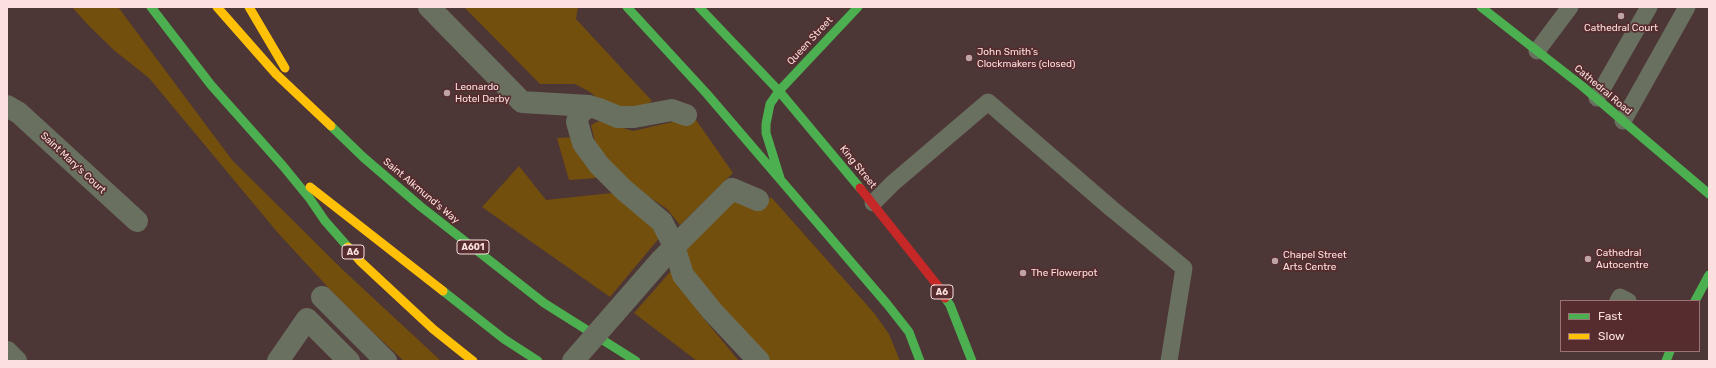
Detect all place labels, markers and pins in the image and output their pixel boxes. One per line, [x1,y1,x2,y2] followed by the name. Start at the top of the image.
[1616,11,1626,21] marker: Cathedral Court
[1584,22,1658,34] place label: Cathedral Court
[977,46,1075,70] place label: John Smith's Clockmakers (closed)
[964,53,974,63] marker: John Smith's Clockmakers (closed)
[455,81,510,104] place label: Leonardo Hotel Derby
[442,88,452,98] marker: Leonardo Hotel Derby
[1596,247,1649,270] place label: Cathedral Autocentre
[1283,249,1347,272] place label: Chapel Street Arts Centre
[1583,254,1593,264] marker: Cathedral Autocentre
[1270,256,1280,266] marker: Chapel Street Arts Centre
[1031,267,1097,279] place label: The Flowerpot
[1018,268,1028,278] marker: The Flowerpot

